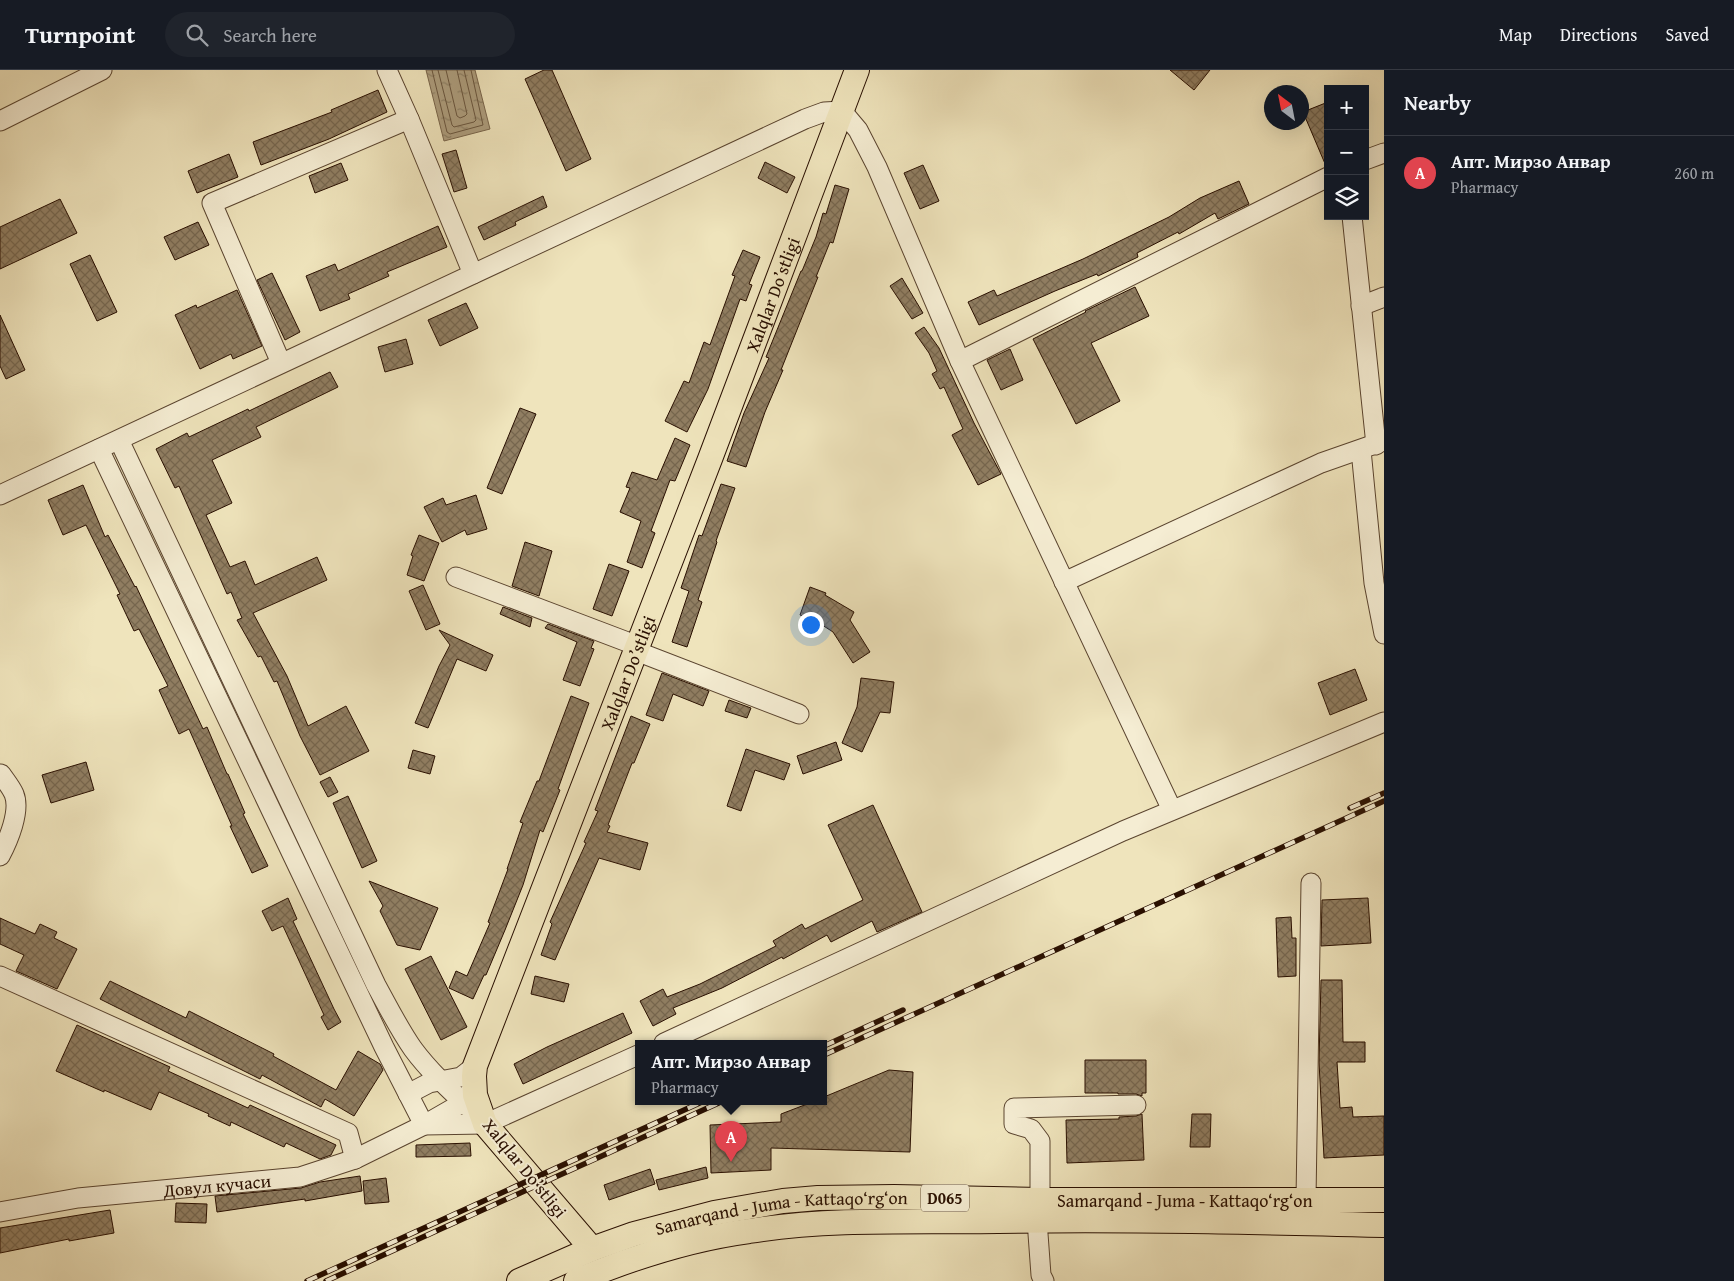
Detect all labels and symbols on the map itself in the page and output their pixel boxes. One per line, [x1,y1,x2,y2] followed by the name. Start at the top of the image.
[1264,85,1309,130] north arrow
[738,233,806,356] street label: Xalqlar Do’stligi
[593,611,662,734] street label: Xalqlar Do’stligi
[798,612,824,638] your location
[476,1112,574,1224] street label: Xalqlar Do’stligi
[715,1121,747,1162] pin: A
[161,1166,272,1203] street label: Довул кучаси
[652,1183,908,1242] street label: Samarqand - Juma - Kattaqo‘rg‘on
[921,1184,969,1212] road number: D065
[1057,1187,1313,1214] street label: Samarqand - Juma - Kattaqo‘rg‘on

